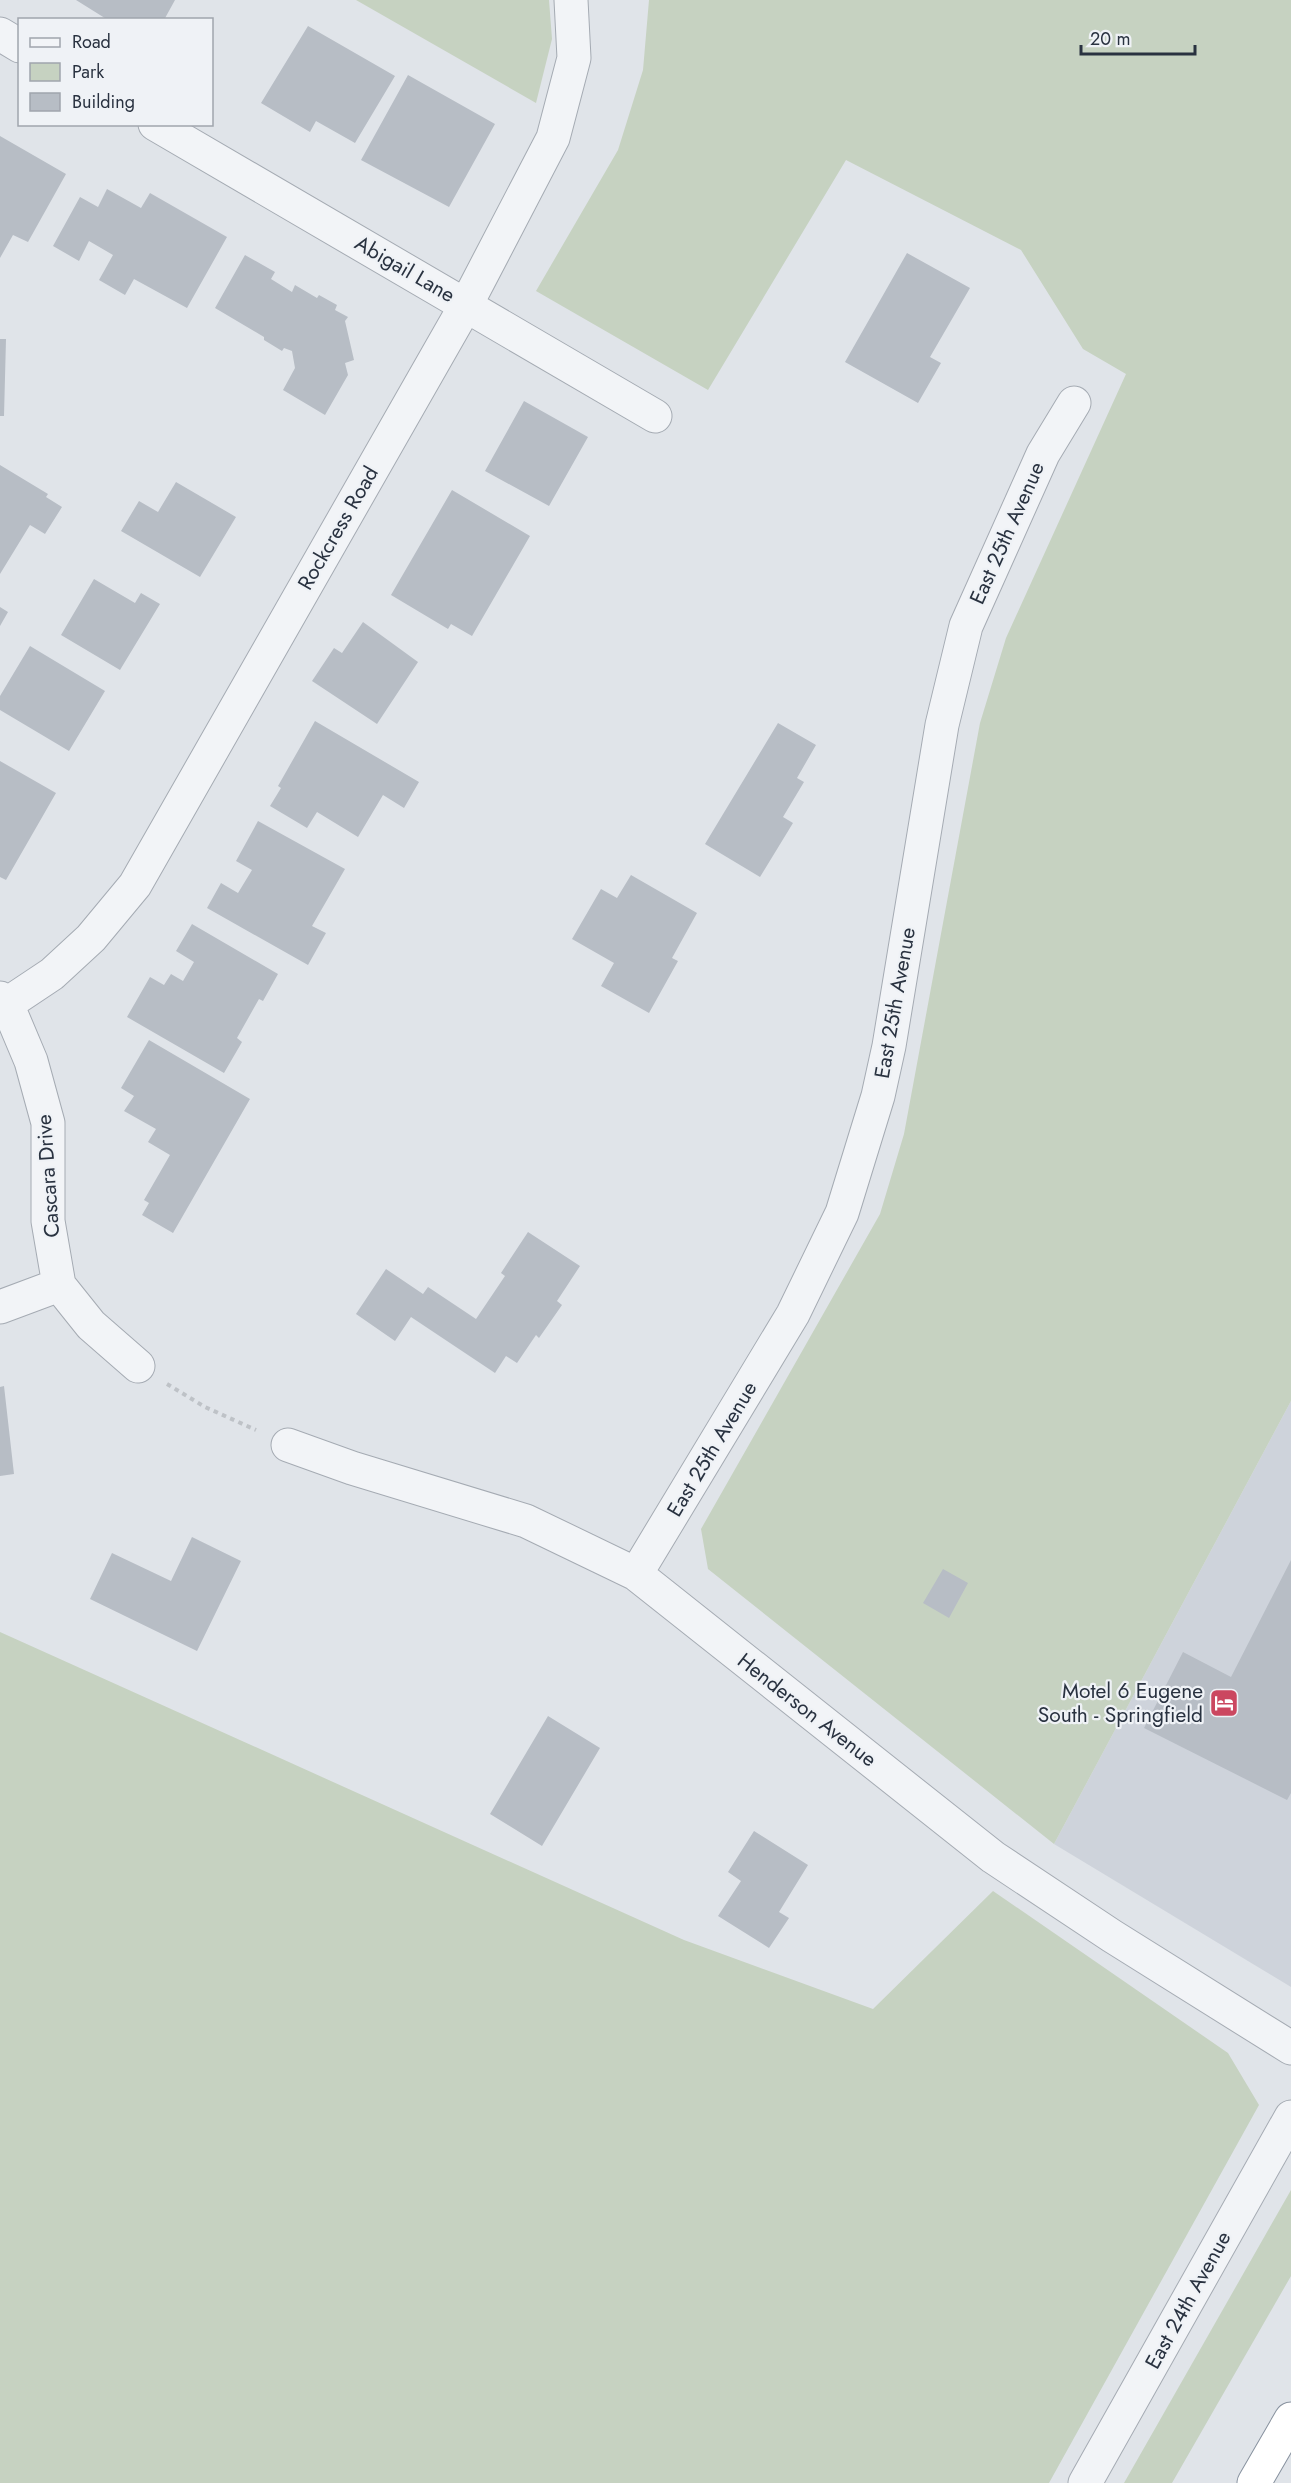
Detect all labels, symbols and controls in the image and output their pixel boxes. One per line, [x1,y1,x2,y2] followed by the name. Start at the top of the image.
[18,18,213,126] legend
[1081,18,1195,56] scale bar
[1090,26,1130,52] text: 20 m
[72,29,111,55] text: Road
[72,59,104,85] text: Park
[72,89,135,115] text: Building
[349,228,461,310] street label: Abigail Lane
[962,457,1052,609] street label: East 25th Avenue
[290,461,386,595] street label: Rockcress Road
[867,925,923,1081] street label: East 25th Avenue
[29,1113,67,1239] street label: Cascara Drive
[660,1376,764,1522] street label: East 25th Avenue
[731,1646,883,1774] street label: Henderson Avenue
[1038,1676,1203,1730] place label: Motel 6 Eugene South - Springfield
[1208,1687,1240,1719] hotel icon: Motel 6 Eugene South - Springfield
[1138,2225,1238,2374] street label: East 24th Avenue

